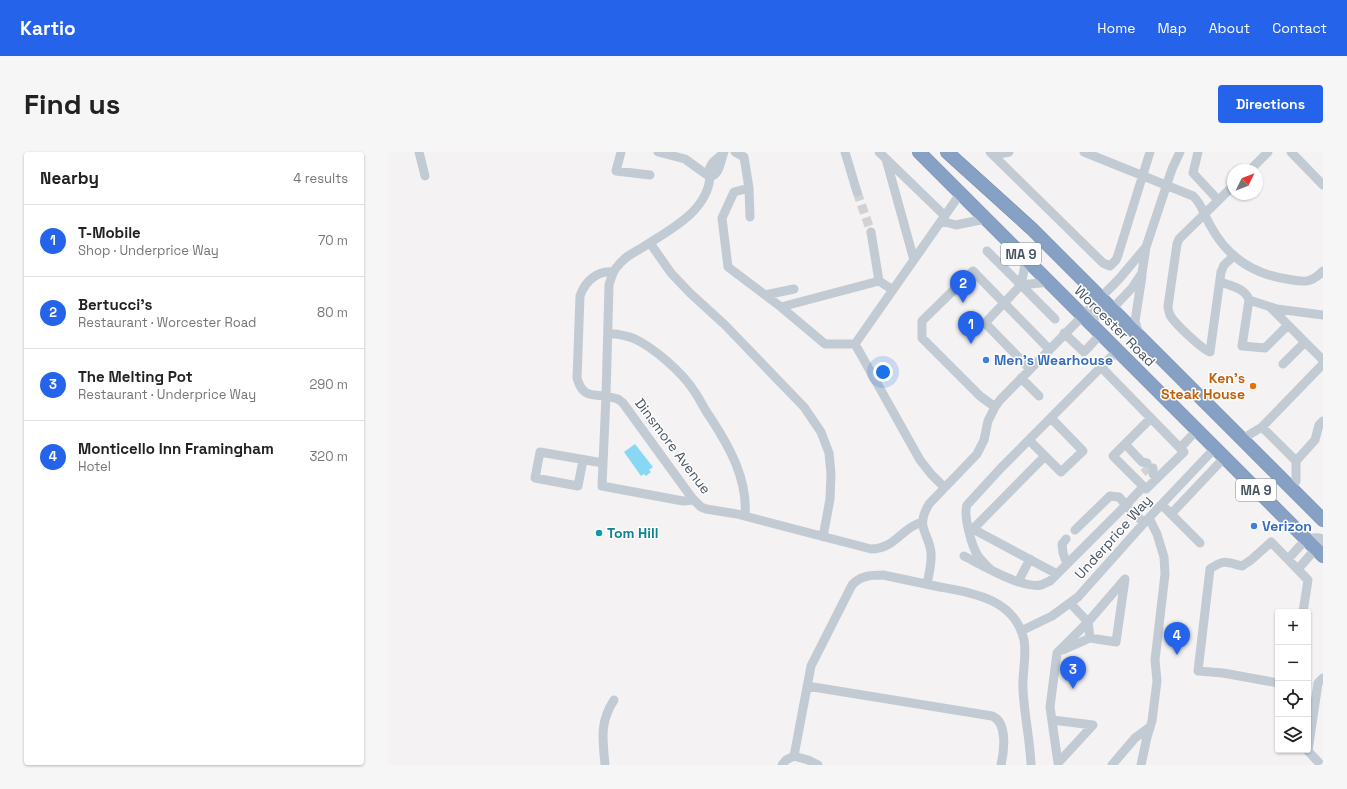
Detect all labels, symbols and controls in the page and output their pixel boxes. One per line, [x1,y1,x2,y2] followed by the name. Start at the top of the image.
[20,16,76,41] text: Kartio
[1097,19,1135,37] text: Home
[1157,19,1187,37] text: Map
[1209,19,1250,37] text: About
[1272,19,1327,37] text: Contact
[1218,85,1323,123] button: Directions
[24,86,121,122] text: Find us
[1227,164,1263,200] north arrow
[40,167,99,189] text: Nearby
[293,170,348,187] text: 4 results
[78,223,141,242] text: T-Mobile
[50,232,56,249] text: 1
[318,232,348,249] text: 70 m
[78,242,219,259] text: Shop · Underprice Way
[1001,243,1041,265] road number: MA 9
[950,270,976,303] pin: 2
[1071,282,1159,370] street label: Worcester Road
[78,295,152,314] text: Bertucci's
[49,304,57,321] text: 2
[317,304,348,321] text: 80 m
[958,311,984,344] pin: 1
[78,314,256,331] text: Restaurant · Worcester Road
[994,351,1113,369] place label: Men's Wearhouse
[981,355,991,365] marker: Men's Wearhouse
[873,362,893,382] your location
[78,367,193,386] text: The Melting Pot
[1161,369,1245,403] place label: Ken's Steak House
[49,376,57,393] text: 3
[309,376,348,393] text: 290 m
[1248,381,1258,391] marker: Ken's Steak House
[78,386,256,403] text: Restaurant · Underprice Way
[631,394,715,498] street label: Dinsmore Avenue
[78,439,274,458] text: Monticello Inn Framingham
[49,448,57,465] text: 4
[309,448,348,465] text: 320 m
[78,458,111,475] text: Hotel
[1236,479,1276,501] road number: MA 9
[1071,491,1155,583] street label: Underprice Way
[1262,517,1312,535] place label: Verizon
[1249,521,1259,531] marker: Verizon
[607,524,658,542] place label: Tom Hill
[594,528,604,538] marker: Tom Hill
[1275,609,1311,753] map controls
[1275,609,1311,645] button: +
[1164,622,1190,655] pin: 4
[1275,645,1311,681] button: −
[1060,656,1086,689] pin: 3
[1275,681,1311,717] button: locate
[1275,717,1311,753] button: layers

